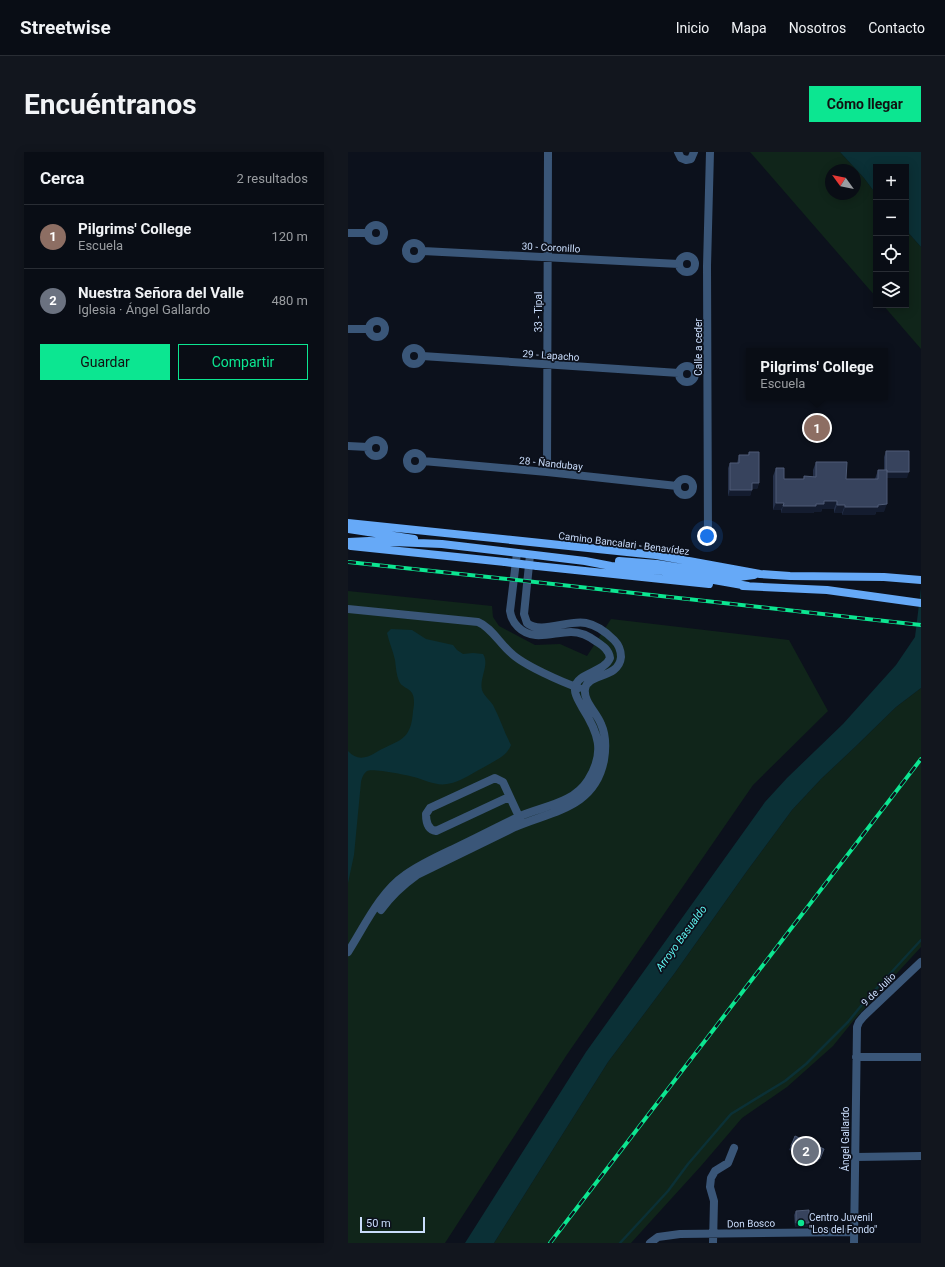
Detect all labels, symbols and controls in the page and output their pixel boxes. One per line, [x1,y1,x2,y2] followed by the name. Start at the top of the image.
[20,16,111,39] text: Streetwise
[676,20,709,36] text: Inicio
[731,20,767,36] text: Mapa
[789,20,846,36] text: Nosotros
[868,20,925,36] text: Contacto
[809,86,921,122] button: Cómo llegar
[24,88,197,121] text: Encuéntranos
[825,164,861,200] north arrow
[873,164,909,308] map controls
[873,164,909,200] button: +
[40,168,84,188] text: Cerca
[236,171,308,186] text: 2 resultados
[873,200,909,236] button: −
[78,220,191,238] text: Pilgrims' College
[49,229,57,244] text: 1
[271,229,308,244] text: 120 m
[873,236,909,272] button: locate
[78,238,123,253] text: Escuela
[521,240,581,255] street label: 30 - Coronillo
[873,272,909,308] button: layers
[78,284,244,302] text: Nuestra Señora del Valle
[533,292,544,332] street label: 33 - Tipal
[49,293,57,308] text: 2
[271,293,308,308] text: 480 m
[78,302,210,317] text: Iglesia · Ángel Gallardo
[693,318,704,376] street label: Calle a ceder
[40,344,170,380] button: Guardar
[178,344,308,380] button: Compartir
[522,348,580,363] street label: 29 - Lapacho
[746,348,888,400] popup
[760,358,874,376] text: Pilgrims' College
[760,376,805,391] text: Escuela
[804,413,830,443] pin: 1
[519,454,584,472] street label: 28 - Ñandubay
[697,526,717,546] your location
[558,530,690,557] street label: Camino Bancalari - Benavídez
[653,903,710,975] water label: Arroyo Basualdo
[859,970,898,1008] street label: 9 de Julio
[839,1106,851,1172] street label: Ángel Gallardo
[793,1136,819,1166] pin: 2
[809,1212,877,1235] place label: Centro Juvenil "Los del Fondo"
[360,1215,425,1234] scale bar
[366,1217,391,1230] text: 50 m
[727,1218,776,1229] street label: Don Bosco
[796,1218,806,1228] marker: Centro Juvenil "Los del Fondo"

